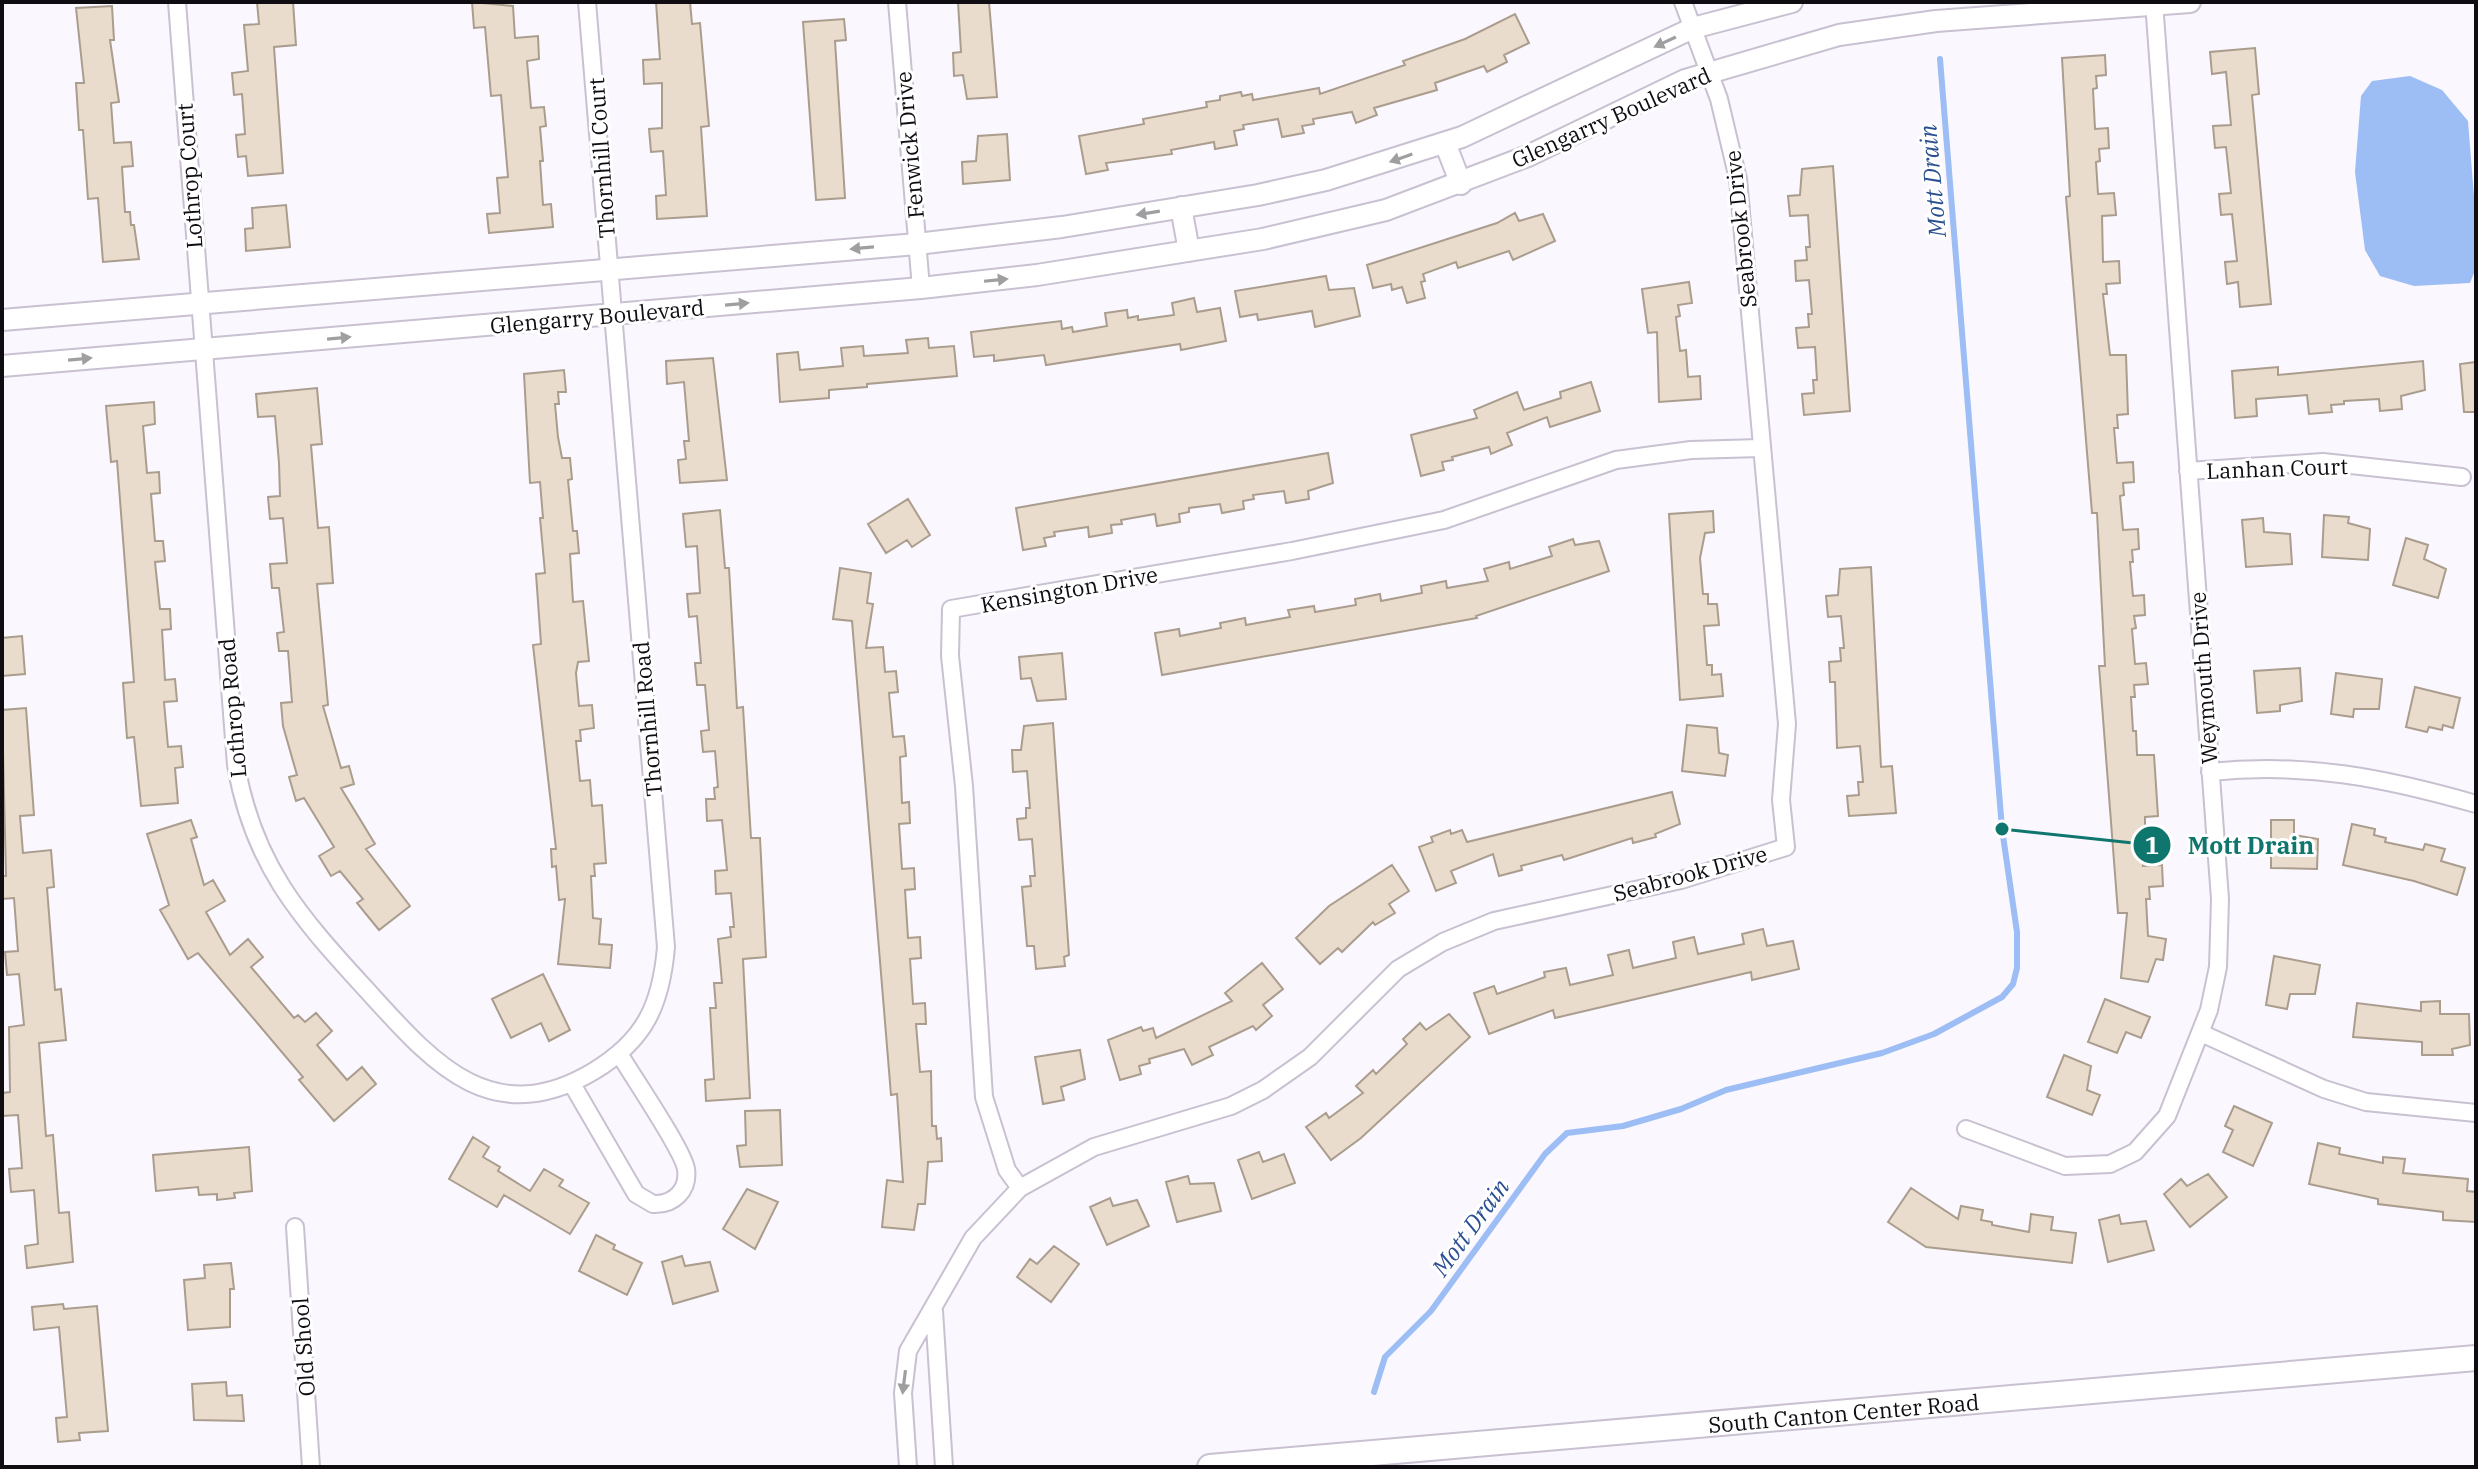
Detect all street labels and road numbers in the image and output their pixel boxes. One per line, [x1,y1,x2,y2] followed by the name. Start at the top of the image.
[1507,60,1715,174] street label: Glengarry Boulevard
[888,70,930,220] street label: Fenwick Drive
[581,76,621,239] street label: Thornhill Court
[169,102,209,250] street label: Lothrop Court
[1717,149,1763,309] street label: Seabrook Drive
[489,292,705,340] street label: Glengarry Boulevard
[2206,451,2349,485] street label: Lanhan Court
[978,559,1160,619] street label: Kensington Drive
[2183,591,2223,765] street label: Weymouth Drive
[211,637,253,779] street label: Lothrop Road
[626,640,668,798] street label: Thornhill Road
[1610,839,1770,907] street label: Seabrook Drive
[285,1297,321,1397] street label: Old Shool
[1707,1386,1980,1439] street label: South Canton Center Road

